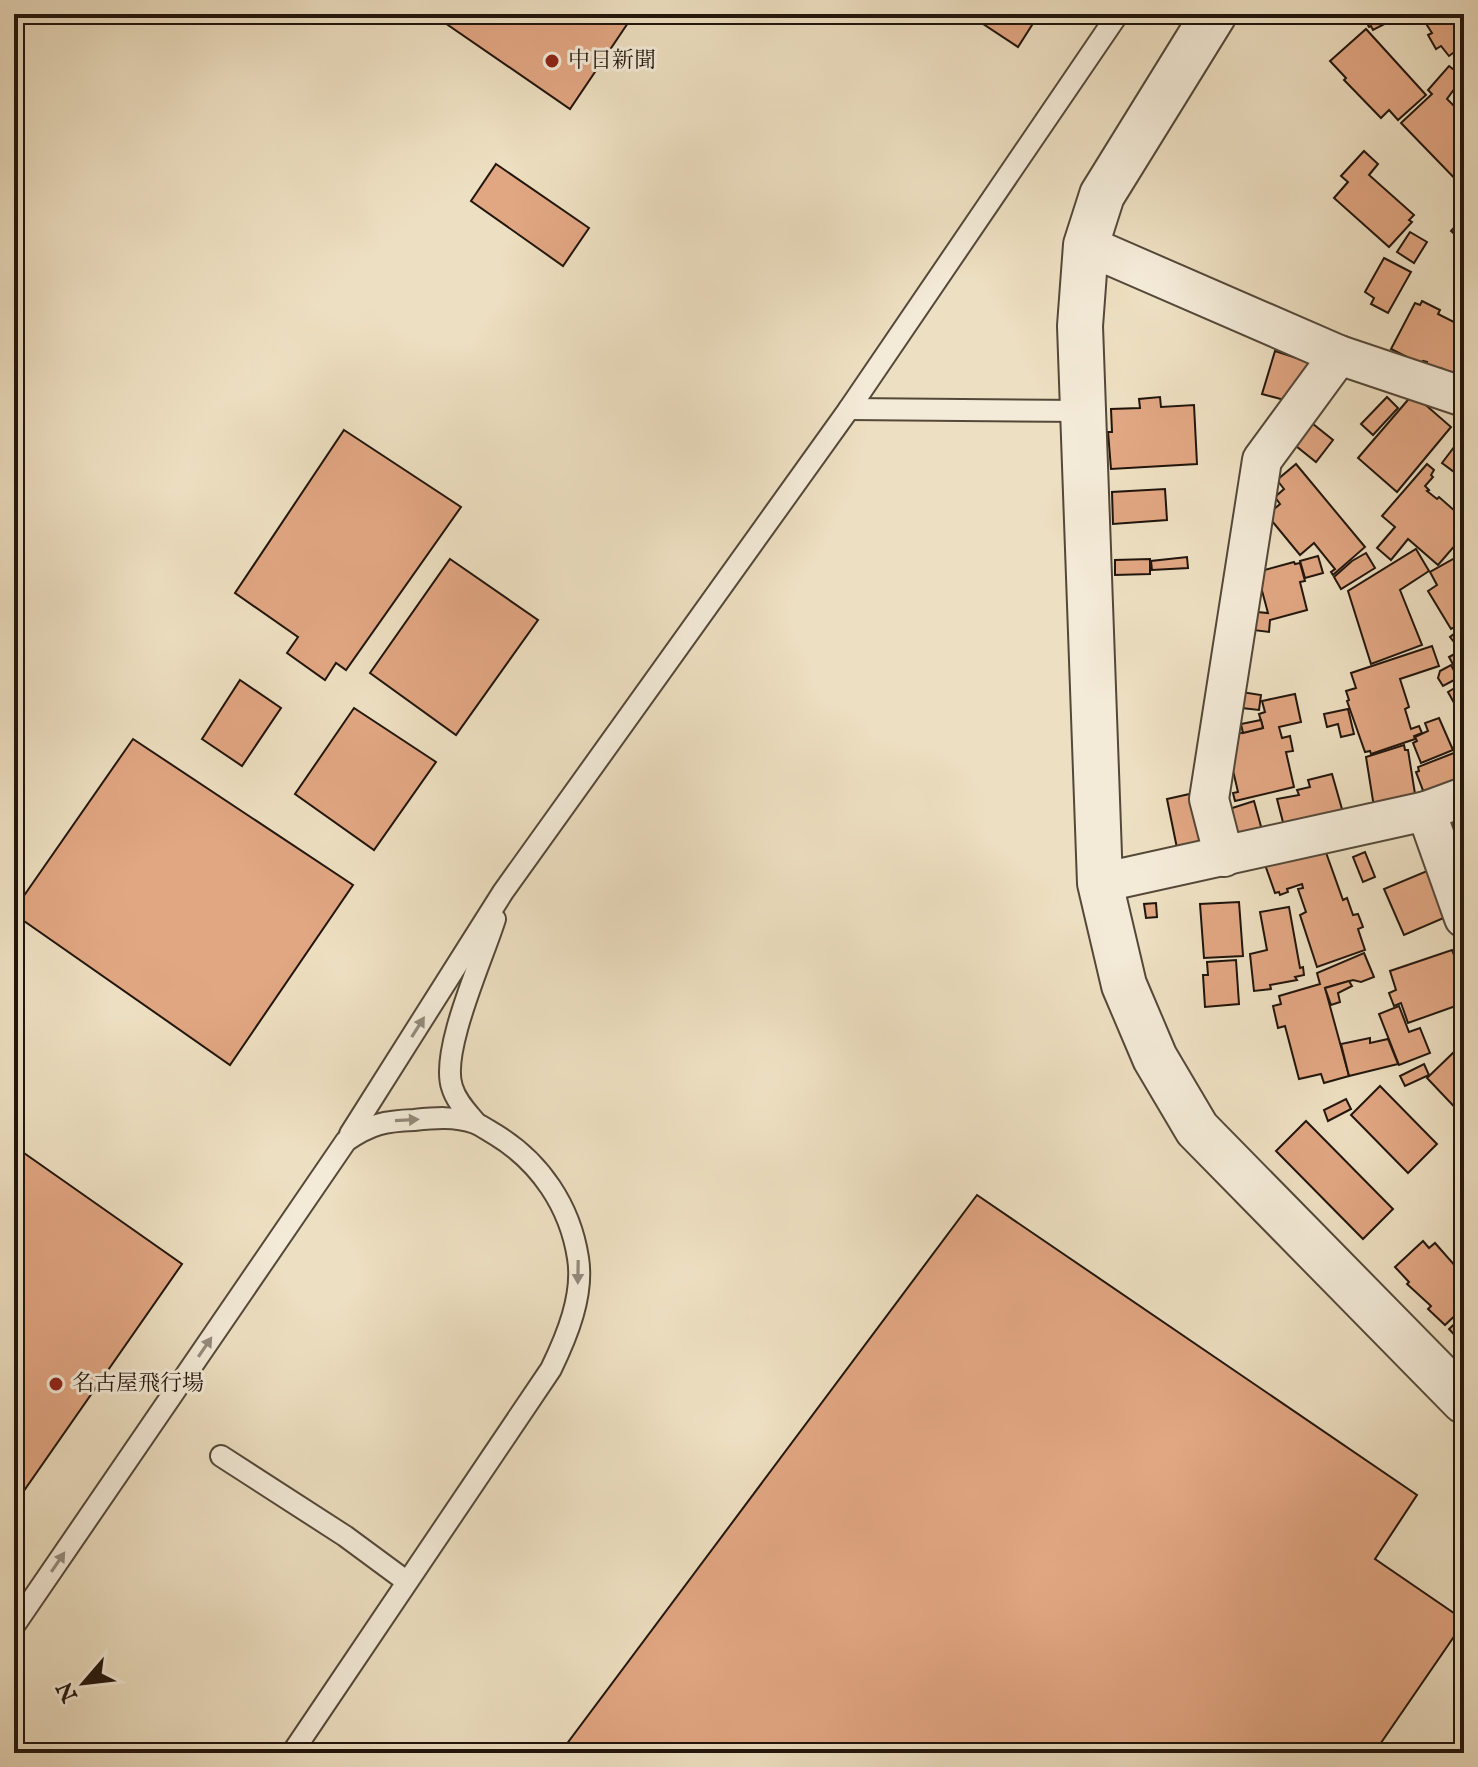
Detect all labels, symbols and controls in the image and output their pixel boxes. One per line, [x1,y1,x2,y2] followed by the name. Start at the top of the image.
[568,47,656,75] place label: 中日新聞
[543,52,561,70] marker: 中日新聞
[410,1017,425,1038] one-way arrow
[395,1113,420,1126] one-way arrow
[572,1260,584,1285] one-way arrow
[197,1337,212,1358] one-way arrow
[72,1370,204,1398] place label: 名古屋飛行場
[47,1375,65,1393] marker: 名古屋飛行場
[50,1551,65,1573] one-way arrow
[44,1643,124,1723] north arrow
[51,1676,85,1707] text: N

